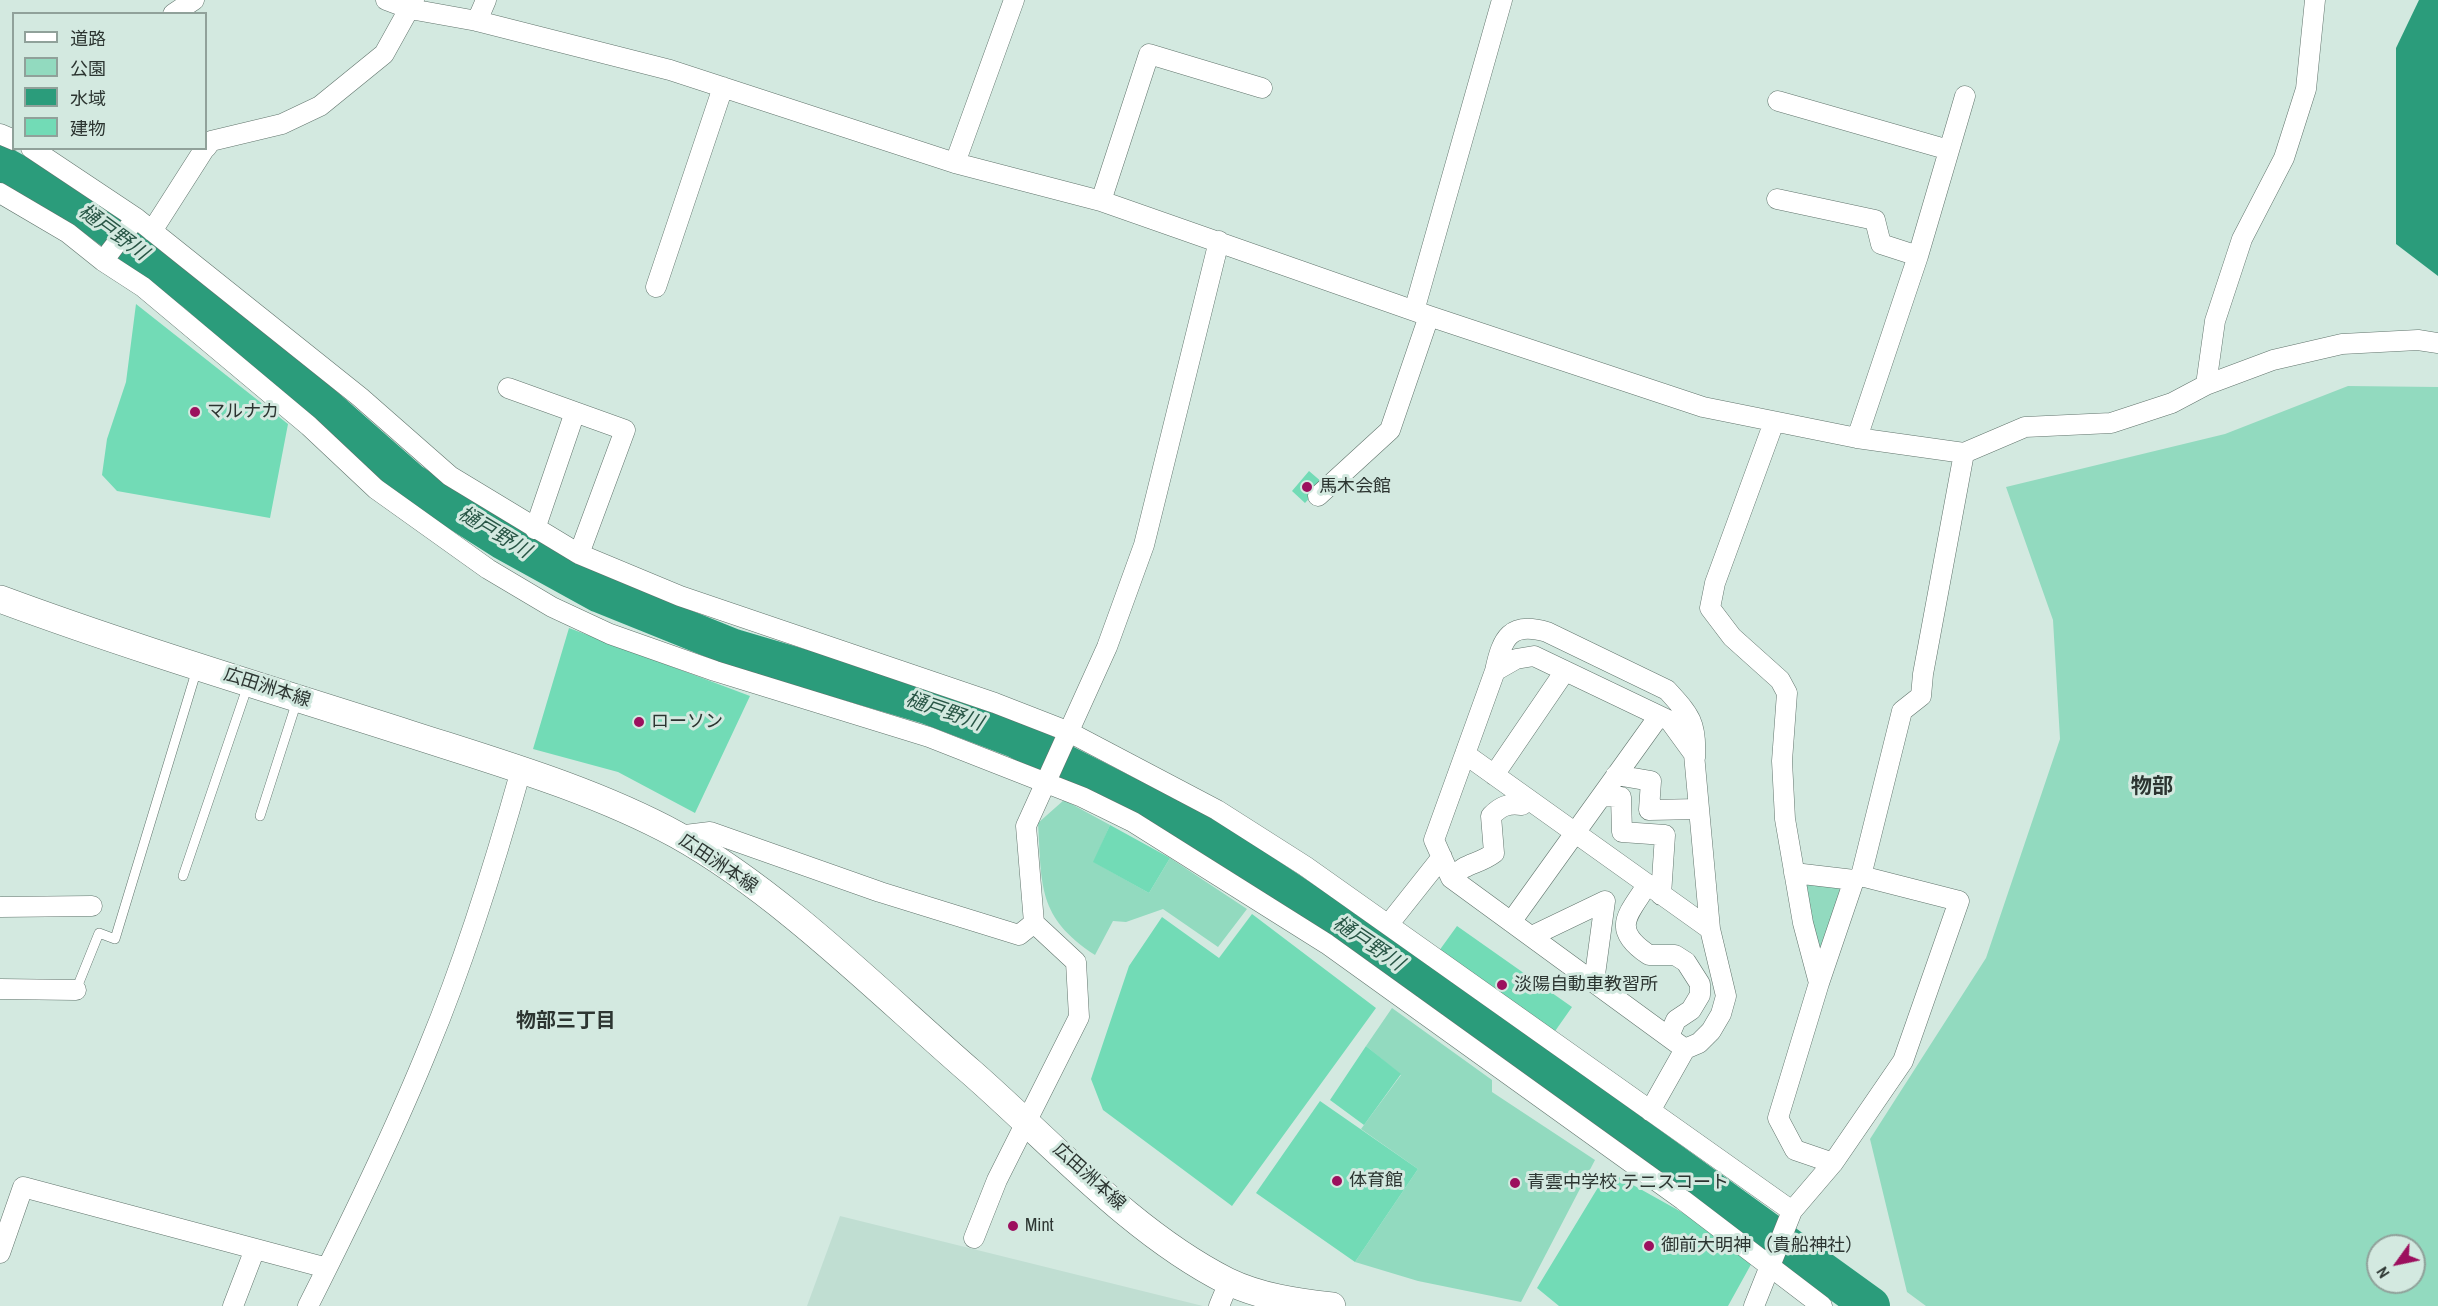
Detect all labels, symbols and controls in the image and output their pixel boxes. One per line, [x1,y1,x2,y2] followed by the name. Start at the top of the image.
[12,12,207,150] legend
[70,26,106,51] text: 道路
[70,56,106,81] text: 公園
[70,86,106,111] text: 水域
[70,116,106,141] text: 建物
[74,200,152,266] water label: 樋戸野川
[207,401,279,423] place label: マルナカ
[188,405,202,419] marker: マルナカ
[1319,476,1391,498] place label: 馬木会館
[1300,480,1314,494] marker: 馬木会館
[454,502,534,564] water label: 樋戸野川
[221,664,313,712] street label: 広田洲本線
[902,688,986,736] water label: 樋戸野川
[651,711,723,733] place label: ローソン
[632,715,646,729] marker: ローソン
[2131,774,2173,800] district label: 物部
[675,830,761,898] street label: 広田洲本線
[1328,912,1408,976] water label: 樋戸野川
[1514,974,1658,996] place label: 淡陽自動車教習所
[1495,978,1509,992] marker: 淡陽自動車教習所
[516,1010,616,1034] district label: 物部三丁目
[1048,1139,1130,1215] street label: 広田洲本線
[1349,1170,1403,1192] place label: 体育館
[1527,1172,1729,1194] place label: 青雲中学校 テニスコート
[1330,1174,1344,1188] marker: 体育館
[1508,1176,1522,1190] marker: 青雲中学校 テニスコート
[1025,1215,1054,1237] place label: Mint
[1006,1219,1020,1233] marker: Mint
[2366,1234,2426,1294] north arrow
[1661,1235,1863,1257] place label: 御前大明神 （貴船神社）
[1642,1239,1656,1253] marker: 御前大明神 （貴船神社）
[2371,1263,2394,1283] text: N

